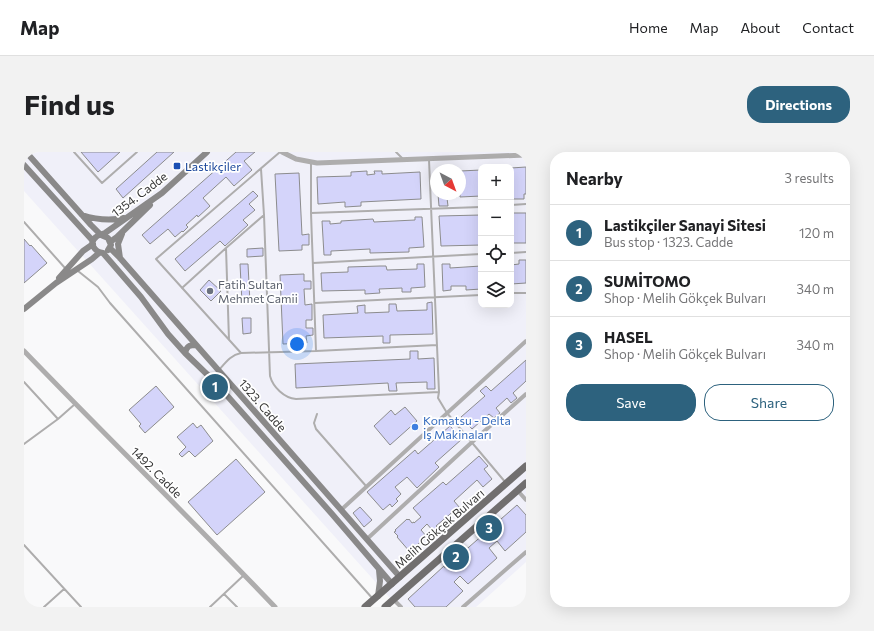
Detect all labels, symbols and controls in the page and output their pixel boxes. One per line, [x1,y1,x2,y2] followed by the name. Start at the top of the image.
[20,16,59,39] text: Map
[629,19,668,36] text: Home
[690,19,718,36] text: Map
[740,19,780,36] text: About
[802,19,854,36] text: Contact
[747,86,850,123] button: Directions
[24,87,115,121] text: Find us
[185,159,241,173] place label: Lastikçiler
[172,161,182,171] marker: Lastikçiler
[430,164,466,200] north arrow
[478,164,514,308] map controls
[478,164,514,200] button: +
[566,168,623,189] text: Nearby
[109,169,169,219] street label: 1354. Cadde
[785,170,834,186] text: 3 results
[478,200,514,236] button: −
[604,216,766,234] text: Lastikçiler Sanayi Sitesi
[576,225,582,241] text: 1
[799,225,834,241] text: 120 m
[604,234,733,250] text: Bus stop · 1323. Cadde
[478,236,514,272] button: locate
[478,272,514,308] button: layers
[604,272,691,290] text: SUMİTOMO
[218,277,298,305] place label: Fatih Sultan Mehmet Camii
[575,281,583,297] text: 2
[796,281,834,297] text: 340 m
[205,286,215,296] marker: Fatih Sultan Mehmet Camii
[604,290,766,306] text: Shop · Melih Gökçek Bulvarı
[604,328,653,346] text: HASEL
[287,334,307,354] your location
[575,337,583,353] text: 3
[796,337,834,353] text: 340 m
[604,346,766,362] text: Shop · Melih Gökçek Bulvarı
[202,372,228,402] pin: 1
[236,376,290,434] street label: 1323. Cadde
[566,384,696,421] button: Save
[704,384,834,421] button: Share
[423,413,511,441] place label: Komatsu - Delta İş Makinaları
[410,422,420,432] marker: Komatsu - Delta İş Makinaları
[129,444,185,500] street label: 1492. Cadde
[391,485,487,571] street label: Melih Gökçek Bulvarı
[476,513,502,543] pin: 3
[443,542,469,572] pin: 2

